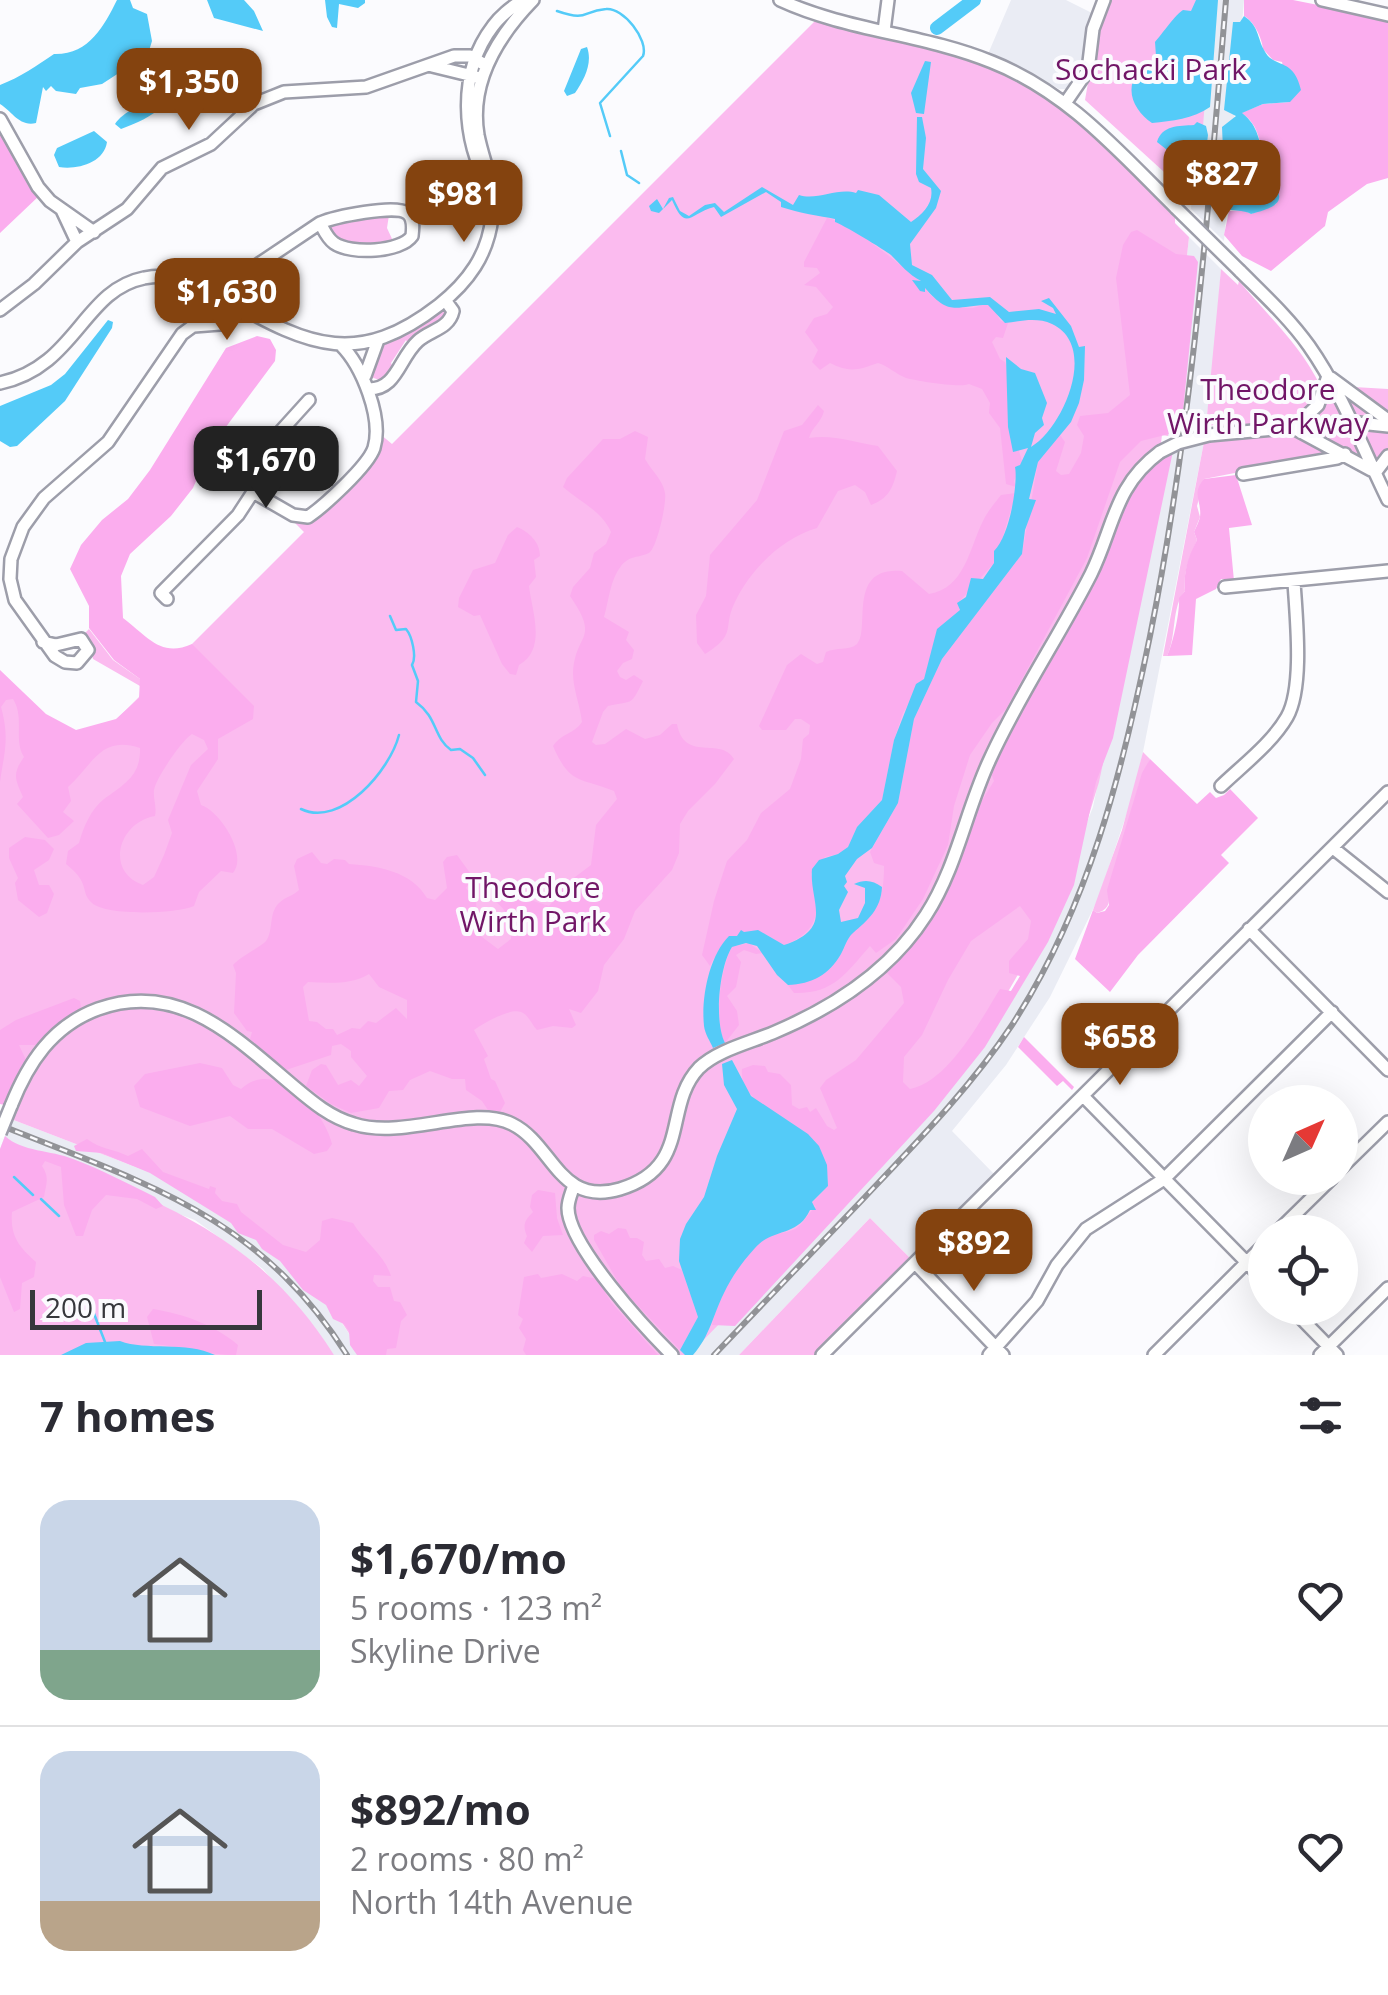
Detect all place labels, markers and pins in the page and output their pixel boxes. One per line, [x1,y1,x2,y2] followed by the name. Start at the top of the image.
[108,48,270,133] pin: $1,350
[1163,140,1281,225] pin: $827
[405,160,523,245] pin: $981
[146,258,308,343] pin: $1,630
[185,426,347,511] pin: $1,670
[1061,1003,1179,1088] pin: $658
[915,1209,1033,1294] pin: $892

